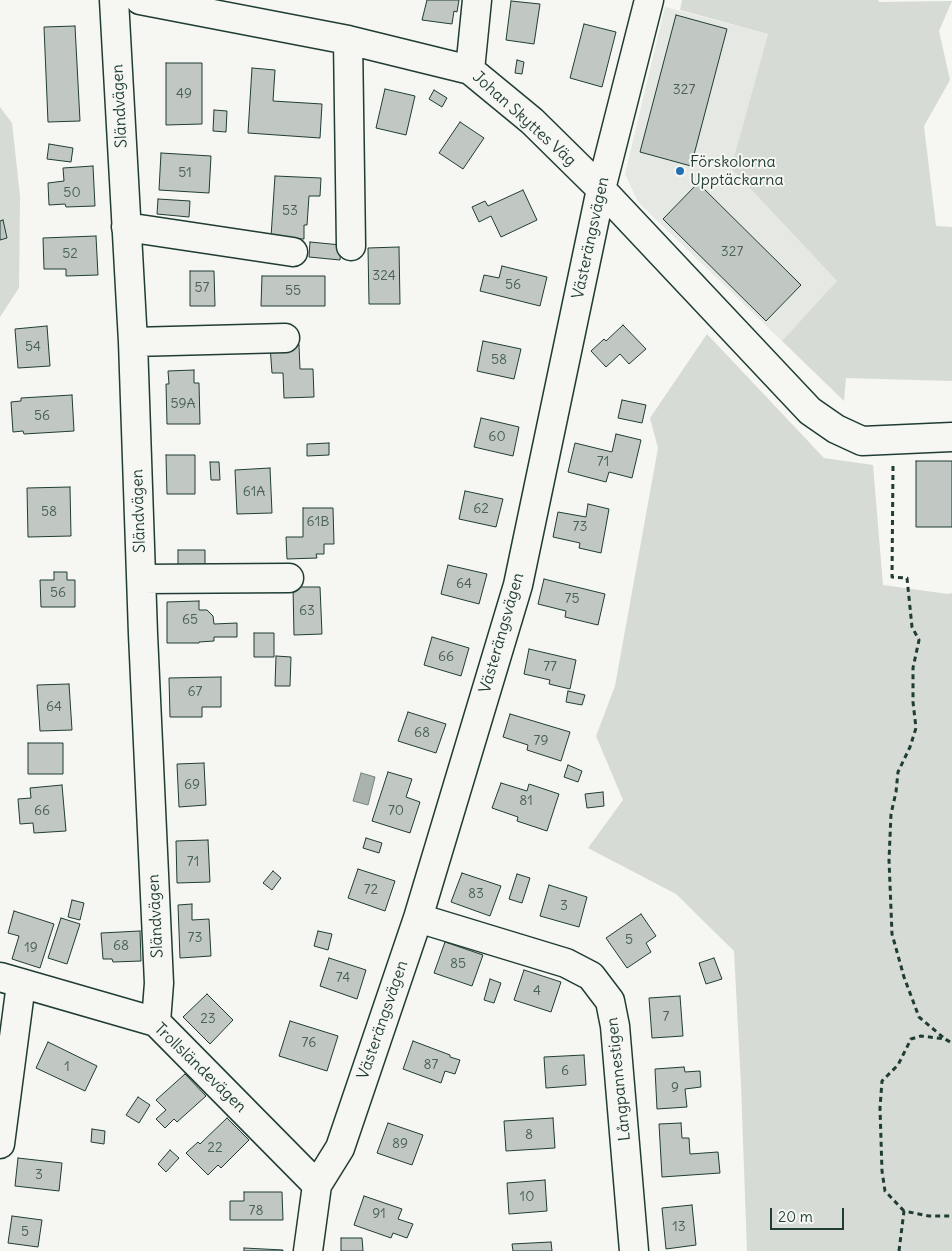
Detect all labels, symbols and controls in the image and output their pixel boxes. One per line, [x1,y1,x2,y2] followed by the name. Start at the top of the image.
[108,64,132,148] street label: Sländvägen
[468,68,580,170] street label: Johan Skyttes Väg
[673,82,695,98] house number: 327
[176,86,192,102] house number: 49
[690,152,784,190] place label: Förskolorna Upptäckarna
[178,165,192,181] house number: 51
[674,165,686,177] marker: Förskolorna Upptäckarna
[569,175,613,301] street label: Västerängsvägen
[63,185,81,201] house number: 50
[282,203,298,219] house number: 53
[721,244,743,260] house number: 327
[62,246,78,262] house number: 52
[372,268,396,284] house number: 324
[505,277,521,293] house number: 56
[195,280,209,296] house number: 57
[285,283,301,299] house number: 55
[25,339,41,355] house number: 54
[491,352,507,368] house number: 58
[170,396,196,412] house number: 59A
[34,408,50,424] house number: 56
[488,429,506,445] house number: 60
[597,454,609,470] house number: 71
[128,469,150,553] street label: Sländvägen
[243,484,265,500] house number: 61A
[473,501,489,517] house number: 62
[41,504,57,520] house number: 58
[307,514,329,530] house number: 61B
[573,519,587,535] house number: 73
[476,571,528,695] street label: Västerängsvägen
[456,576,472,592] house number: 64
[50,585,66,601] house number: 56
[565,591,579,607] house number: 75
[299,603,315,619] house number: 63
[182,612,198,628] house number: 65
[438,649,454,665] house number: 66
[543,659,557,675] house number: 77
[188,684,202,700] house number: 67
[46,699,62,715] house number: 64
[414,725,430,741] house number: 68
[534,733,548,749] house number: 79
[184,777,200,793] house number: 69
[519,793,533,809] house number: 81
[34,803,50,819] house number: 66
[388,803,404,819] house number: 70
[187,854,199,870] house number: 71
[144,874,168,958] street label: Sländvägen
[364,882,378,898] house number: 72
[468,886,484,902] house number: 83
[560,898,568,914] house number: 3
[188,930,202,946] house number: 73
[625,932,633,948] house number: 5
[113,938,129,954] house number: 68
[24,940,38,956] house number: 19
[450,956,466,972] house number: 85
[354,958,412,1082] street label: Västerängsvägen
[336,970,350,986] house number: 74
[533,983,541,999] house number: 4
[663,1009,669,1025] house number: 7
[200,1011,216,1027] house number: 23
[603,1016,635,1142] street label: Långpannestigen
[150,1019,250,1117] street label: Trollsländevägen
[302,1035,316,1051] house number: 76
[424,1057,438,1073] house number: 87
[64,1059,70,1075] house number: 1
[561,1063,569,1079] house number: 6
[671,1080,679,1096] house number: 9
[525,1127,533,1143] house number: 8
[392,1136,408,1152] house number: 89
[207,1140,223,1156] house number: 22
[35,1167,43,1183] house number: 3
[520,1189,534,1205] house number: 10
[772,1198,846,1230] scale bar
[249,1203,263,1219] house number: 78
[372,1206,386,1222] house number: 91
[778,1207,813,1226] text: 20 m
[672,1219,686,1235] house number: 13
[21,1224,29,1240] house number: 5

